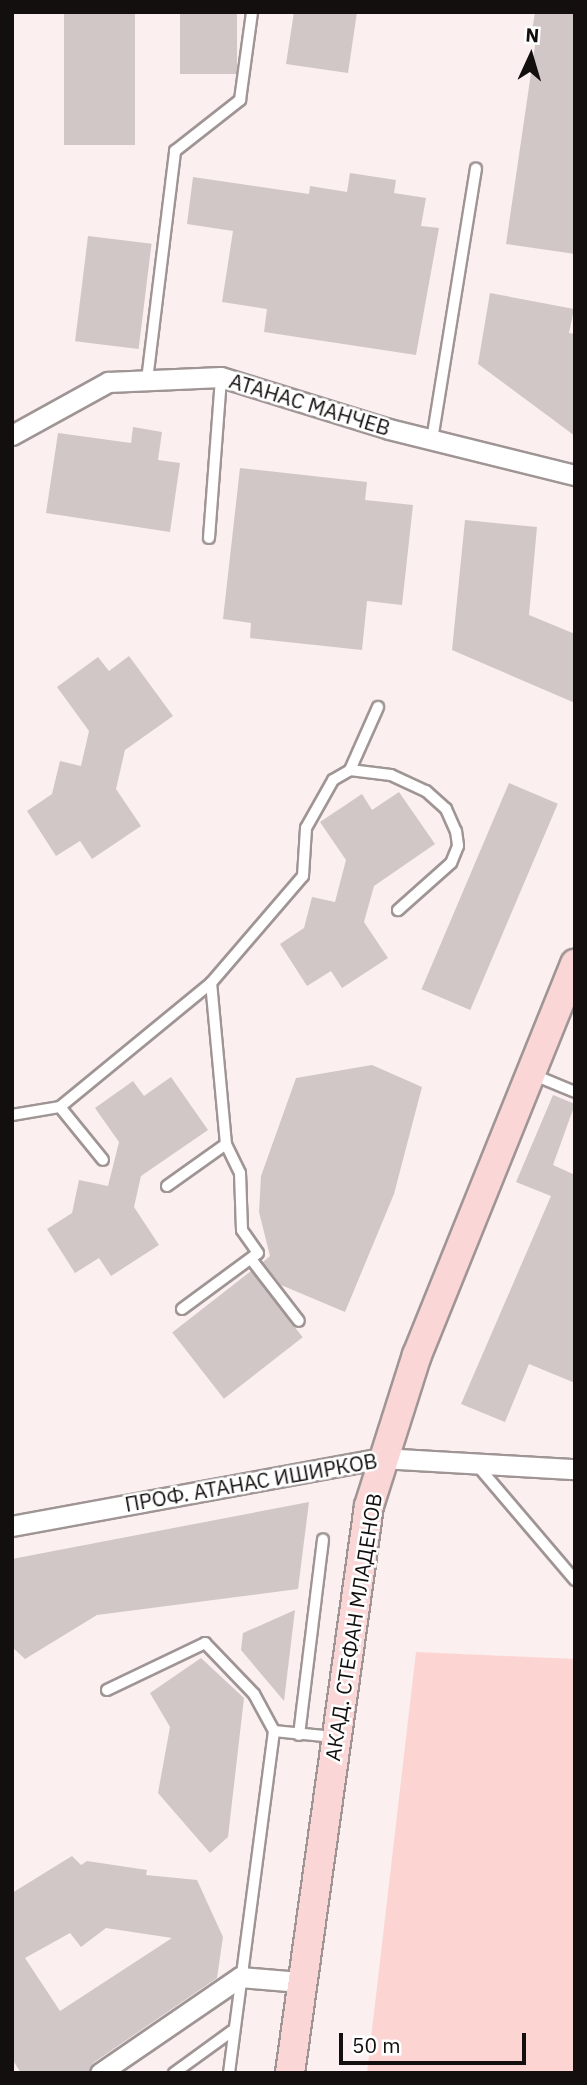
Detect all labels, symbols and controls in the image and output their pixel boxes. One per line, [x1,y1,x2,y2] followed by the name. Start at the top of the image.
[496,21,566,91] north arrow
[525,23,540,48] text: N
[226,368,394,440] street label: АТАНАС МАНЧЕВ
[123,1447,379,1517] street label: ПРОФ. АТАНАС ИШИРКОВ
[319,1491,387,1763] street label: АКАД. СТЕФАН МЛАДЕНОВ
[342,2018,529,2062] scale bar
[352,2031,401,2059] text: 50 m

